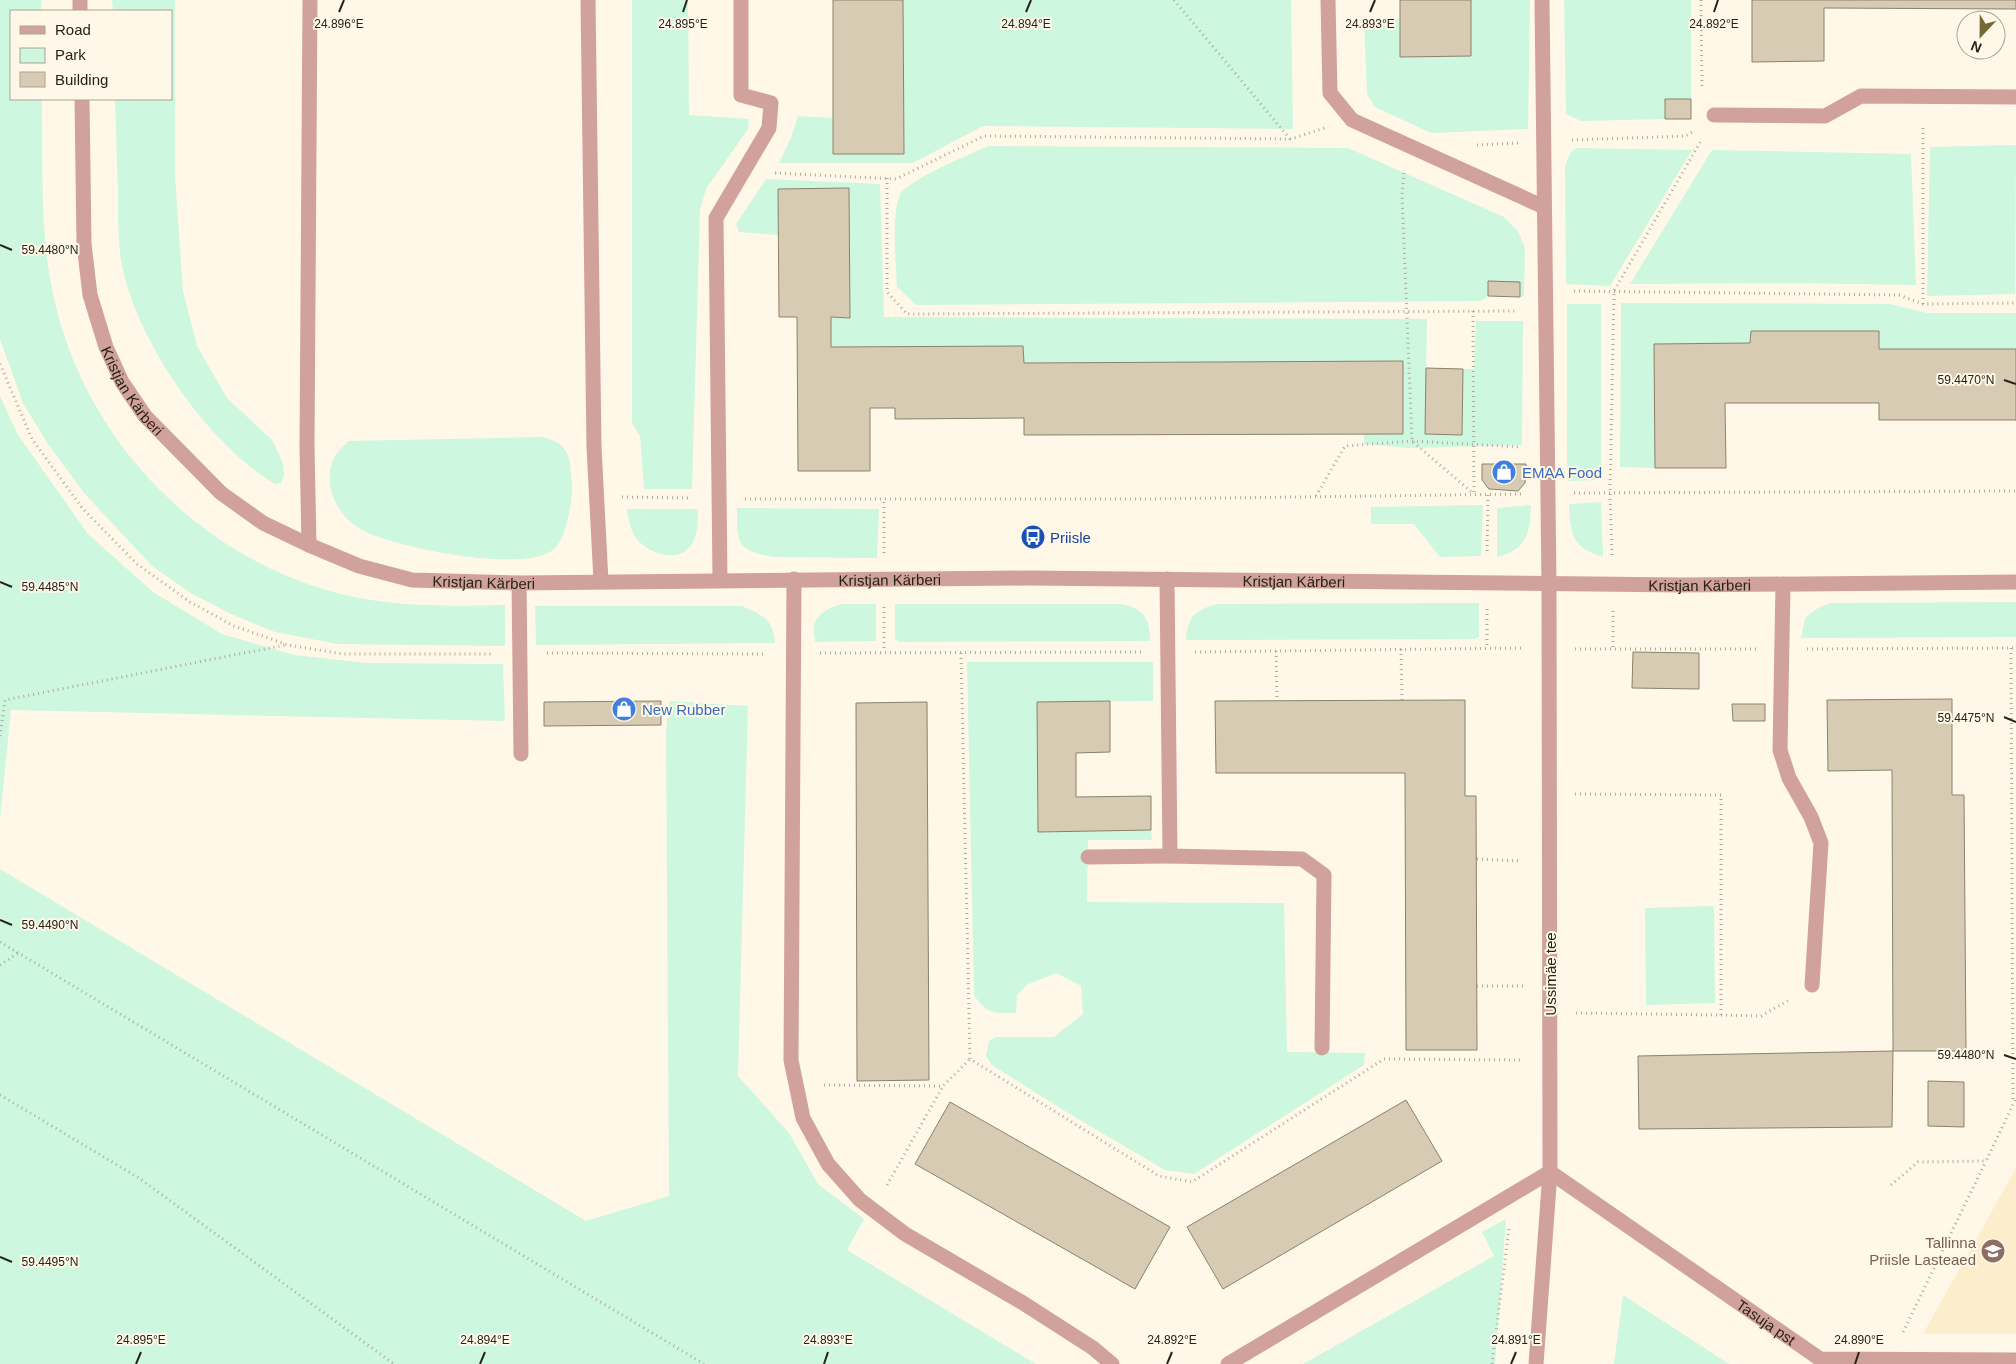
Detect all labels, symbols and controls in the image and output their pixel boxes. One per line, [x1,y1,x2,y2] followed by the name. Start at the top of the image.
[10,10,172,100] legend
[1956,10,2006,60] north arrow
[314,17,364,31] text: 24.896°E
[658,17,708,31] text: 24.895°E
[1001,17,1051,31] text: 24.894°E
[1345,17,1395,31] text: 24.893°E
[1689,17,1739,31] text: 24.892°E
[55,21,91,38] text: Road
[1968,38,1984,56] text: N
[55,46,86,63] text: Park
[55,71,108,88] text: Building
[22,243,78,257] text: 59.4480°N
[98,343,167,438] street label: Kristjan Kärberi
[1938,373,1994,387] text: 59.4470°N
[1491,459,1517,485] shop icon: EMAA Food
[1522,464,1602,481] place label: EMAA Food
[1020,524,1046,550] bus stop icon: Priisle
[1050,529,1091,546] place label: Priisle
[838,570,941,588] street label: Kristjan Kärberi
[432,572,535,592] street label: Kristjan Kärberi
[1242,572,1345,590] street label: Kristjan Kärberi
[1648,576,1751,594] street label: Kristjan Kärberi
[22,580,78,594] text: 59.4485°N
[611,696,637,722] shop icon: New Rubber
[642,701,725,718] place label: New Rubber
[1938,711,1994,725] text: 59.4475°N
[22,918,78,932] text: 59.4490°N
[1542,932,1559,1016] street label: Ussimäe tee
[1938,1048,1994,1062] text: 59.4480°N
[1869,1234,1977,1268] place label: Tallinna Priisle Lasteaed
[1980,1238,2006,1264] school or university icon: Tallinna Priisle Lasteaed
[22,1255,78,1269] text: 59.4495°N
[1734,1296,1800,1348] street label: Tasuja pst
[116,1333,166,1347] text: 24.895°E
[460,1333,510,1347] text: 24.894°E
[803,1333,853,1347] text: 24.893°E
[1147,1333,1197,1347] text: 24.892°E
[1491,1333,1541,1347] text: 24.891°E
[1834,1333,1884,1347] text: 24.890°E

